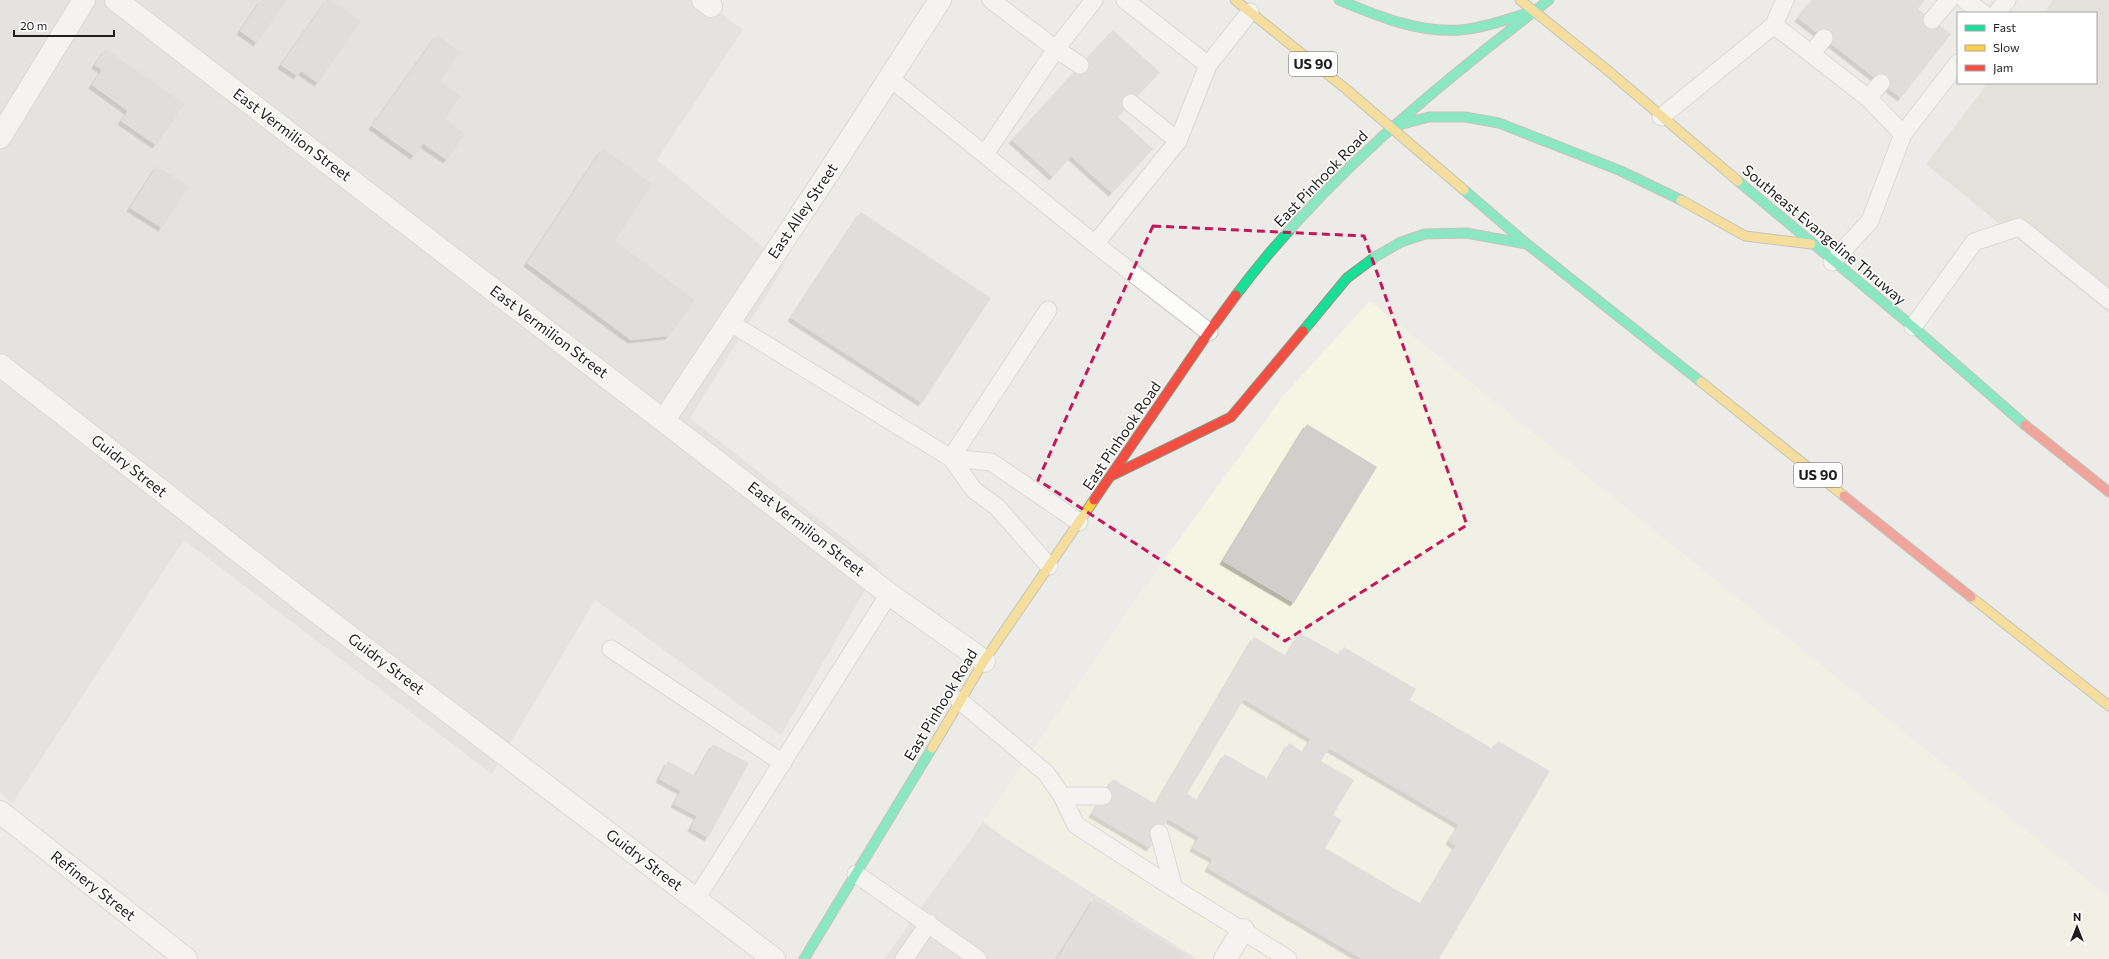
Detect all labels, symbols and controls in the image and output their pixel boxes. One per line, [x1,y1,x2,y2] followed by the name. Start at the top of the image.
[14,12,114,38] scale bar
[1957,12,2097,84] legend
[20,18,47,32] text: 20 m
[1993,20,2016,34] text: Fast
[1993,40,2020,54] text: Slow
[1289,52,1337,76] road number: US 90
[1993,60,2013,75] text: Jam
[230,84,355,184] street label: East Vermilion Street
[1270,126,1371,230] street label: East Pinhook Road
[764,159,841,262] street label: East Alley Street
[1739,161,1910,308] street label: Southeast Evangeline Thruway
[487,281,612,381] street label: East Vermilion Street
[1078,378,1164,493] street label: East Pinhook Road
[88,430,171,500] street label: Guidry Street
[1794,463,1842,487] road number: US 90
[745,477,869,579] street label: East Vermilion Street
[345,629,428,698] street label: Guidry Street
[900,645,981,764] street label: East Pinhook Road
[603,825,686,894] street label: Guidry Street
[48,847,140,924] street label: Refinery Street
[2057,907,2097,947] north arrow
[2073,910,2081,923] text: N

